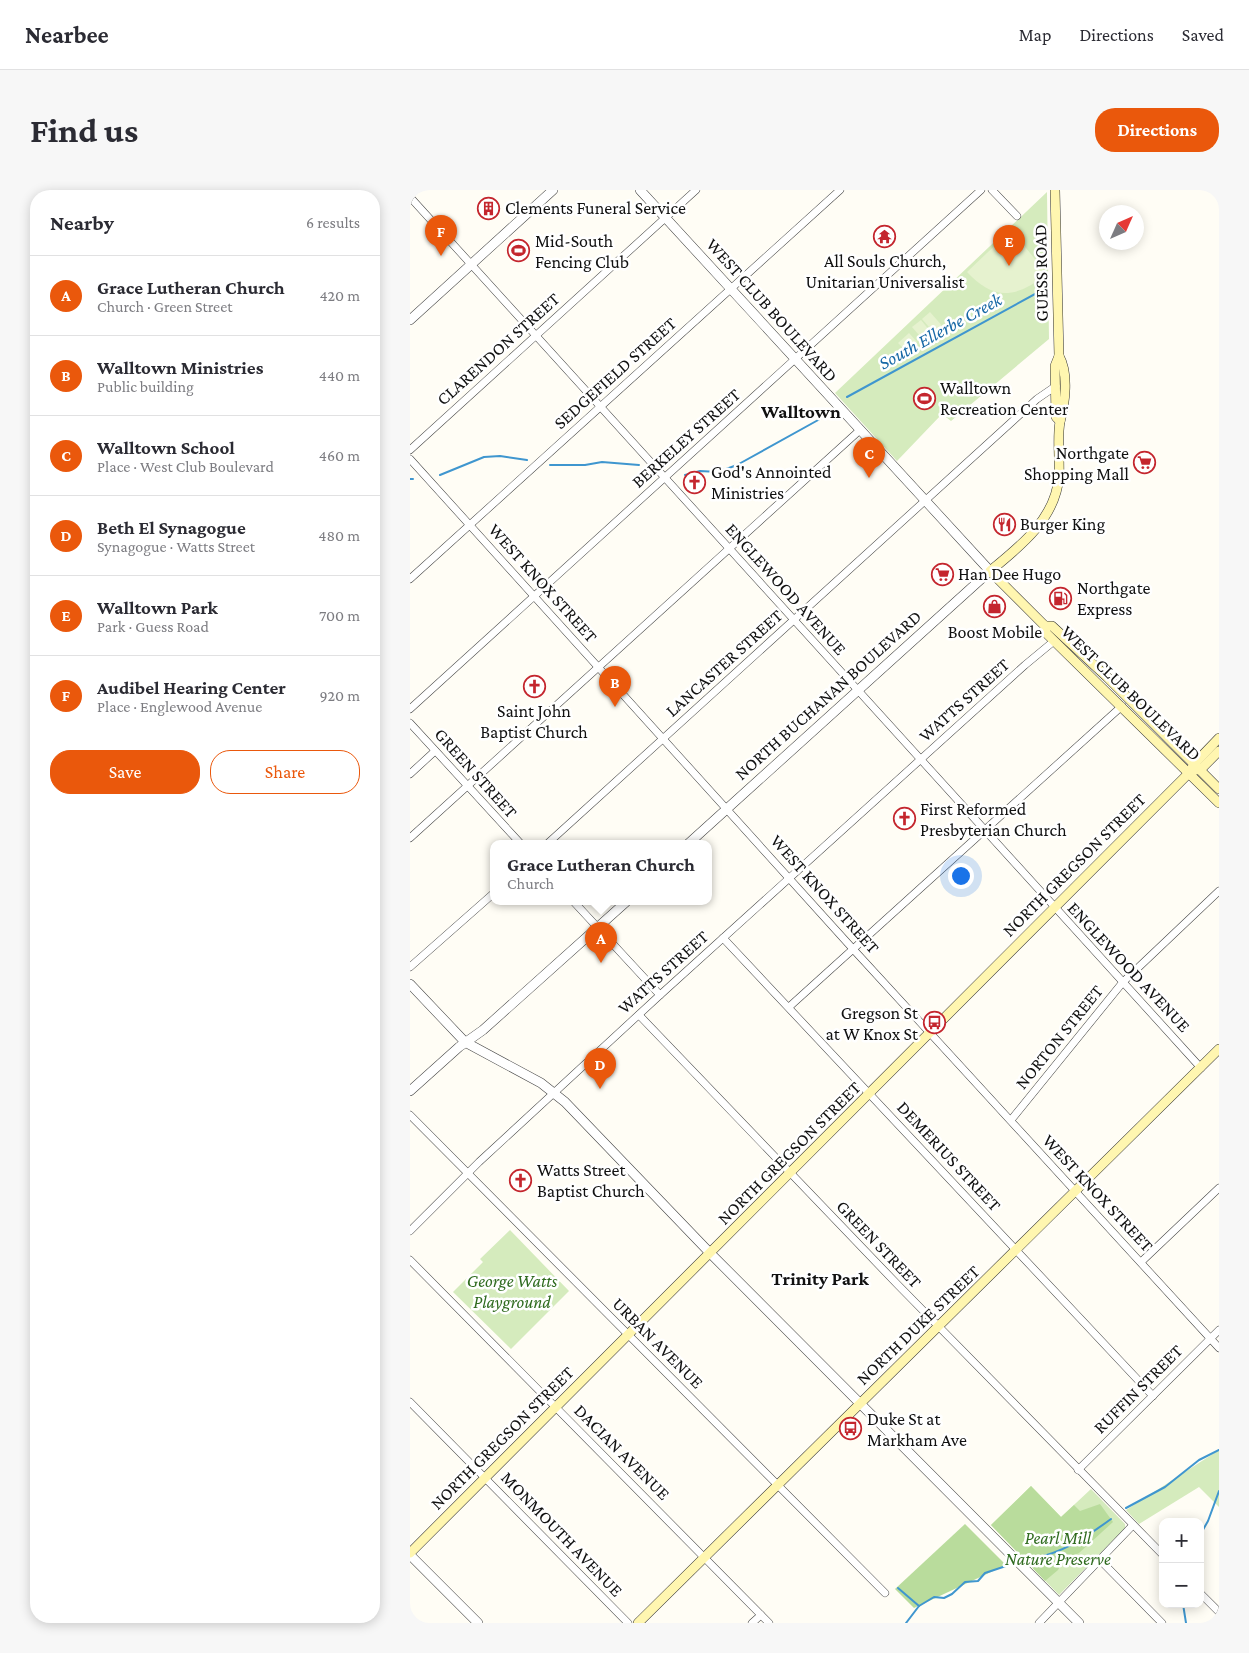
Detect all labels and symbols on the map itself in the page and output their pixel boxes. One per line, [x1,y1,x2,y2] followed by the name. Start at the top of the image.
[477,196,501,220] building icon: Clements Funeral Service
[505,198,686,218] place label: Clements Funeral Service
[1099,205,1144,250] north arrow
[425,215,457,256] pin: F
[873,224,897,248] temple icon: All Souls Church, Unitarian Universalist
[1030,224,1052,322] street label: GUESS ROAD
[993,225,1025,266] pin: E
[535,231,629,272] place label: Mid-South Fencing Club
[702,234,842,386] street label: WEST CLUB BOULEVARD
[507,239,531,263] sports icon: Mid-South Fencing Club
[806,251,966,292] place label: All Souls Church, Unitarian Universalist
[875,288,1006,374] water label: South Ellerbe Creek
[433,289,564,409] street label: CLARENDON STREET
[550,313,680,433] street label: SEDGEFIELD STREET
[940,378,1069,419] place label: Walltown Recreation Center
[628,384,744,492] street label: BERKELEY STREET
[912,386,936,410] sports icon: Walltown Recreation Center
[760,401,841,422] district label: Walltown
[853,437,885,478] pin: C
[1024,443,1129,484] place label: Northgate Shopping Mall
[1133,451,1157,475] supermarket icon: Northgate Shopping Mall
[711,462,832,503] place label: God's Annointed Ministries
[683,470,707,494] church icon: God's Annointed Ministries
[992,512,1016,536] restaurant icon: Burger King
[1020,514,1105,534] place label: Burger King
[722,519,851,659] street label: ENGLEWOOD AVENUE
[484,520,602,647] street label: WEST KNOX STREET
[930,562,954,586] supermarket icon: Han Dee Hugo
[958,564,1061,584] place label: Han Dee Hugo
[1077,578,1150,619] place label: Northgate Express
[1049,586,1073,610] fuel station icon: Northgate Express
[983,595,1007,619] shop icon: Boost Mobile
[661,605,787,721] street label: LANCASTER STREET
[731,606,925,784] street label: NORTH BUCHANAN BOULEVARD
[1057,621,1205,765] street label: WEST CLUB BOULEVARD
[948,622,1042,642] place label: Boost Mobile
[915,654,1013,746] street label: WATTS STREET
[599,666,631,707] pin: B
[522,674,546,698] church icon: Saint John Baptist Church
[480,701,588,742] place label: Saint John Baptist Church
[431,724,522,822] street label: GREEN STREET
[998,789,1150,941] street label: NORTH GREGSON STREET
[920,799,1067,840] place label: First Reformed Presbyterian Church
[892,807,916,831] church icon: First Reformed Presbyterian Church
[766,831,884,958] street label: WEST KNOX STREET
[948,863,974,889] your location
[1064,898,1195,1036] street label: ENGLEWOOD AVENUE
[585,922,617,963] pin: A
[614,926,712,1018] street label: WATTS STREET
[1011,981,1107,1093] street label: NORTON STREET
[825,1003,919,1044] place label: Gregson St at W Knox St
[922,1011,946,1035] bus stop icon: Gregson St at W Knox St
[584,1048,616,1089] pin: D
[713,1077,865,1229] street label: NORTH GREGSON STREET
[893,1097,1005,1215] street label: DEMERIUS STREET
[1039,1130,1158,1256] street label: WEST KNOX STREET
[537,1160,645,1201] place label: Watts Street Baptist Church
[509,1168,533,1192] church icon: Watts Street Baptist Church
[832,1196,926,1292] street label: GREEN STREET
[852,1261,984,1389] street label: NORTH DUKE STREET
[771,1268,870,1289] district label: Trinity Park
[467,1271,558,1312] park label: George Watts Playground
[608,1293,708,1393] street label: URBAN AVENUE
[1089,1340,1187,1438] street label: RUFFIN STREET
[426,1362,578,1514] street label: NORTH GREGSON STREET
[570,1400,674,1504] street label: DACIAN AVENUE
[867,1409,967,1450] place label: Duke St at Markham Ave
[839,1417,863,1441] bus stop icon: Duke St at Markham Ave
[497,1467,627,1601] street label: MONMOUTH AVENUE
[1005,1528,1111,1569] park label: Pearl Mill Nature Preserve

